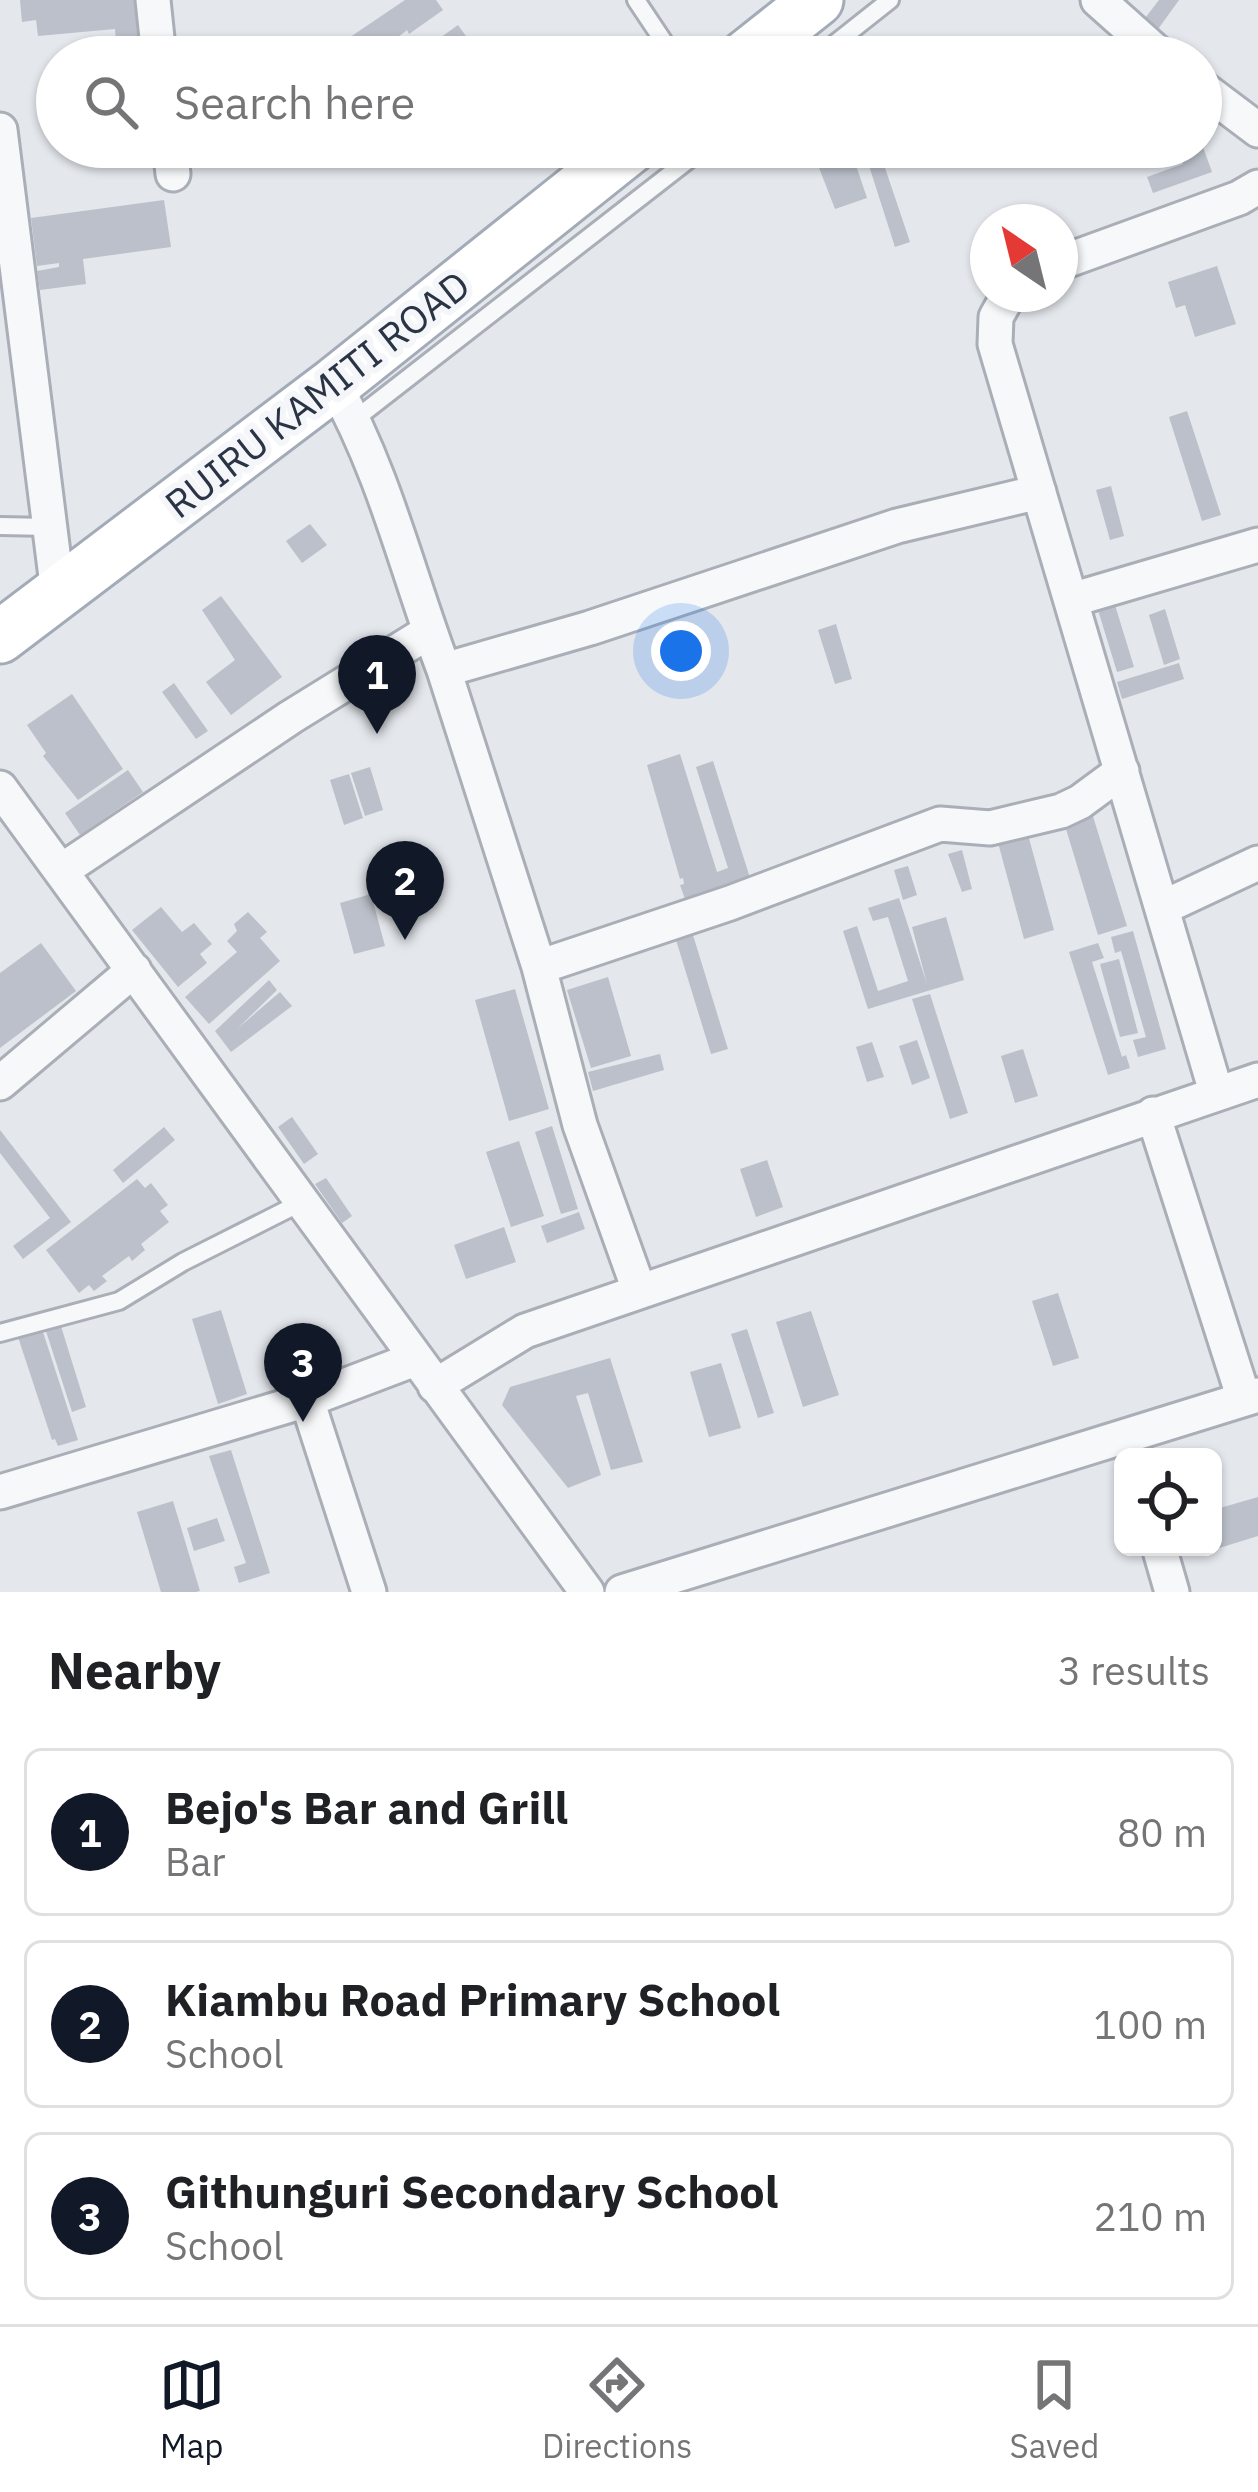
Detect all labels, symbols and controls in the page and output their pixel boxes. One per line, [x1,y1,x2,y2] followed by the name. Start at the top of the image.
[36,36,1222,168] search box
[78,69,144,135] icon: search
[174,73,415,131] text: Search here
[970,204,1078,312] north arrow
[154,259,480,529] street label: RUIRU KAMITI ROAD
[651,621,711,681] your location
[338,635,416,734] pin: 1
[366,841,444,940] pin: 2
[264,1323,342,1422] pin: 3
[1114,1448,1222,1556] map controls
[1114,1448,1222,1556] button: locate
[48,1637,221,1703] text: Nearby
[1058,1645,1210,1696] text: 3 results
[165,1778,568,1836] text: Bejo's Bar and Grill
[78,1807,102,1858] text: 1
[1117,1807,1207,1858] text: 80 m
[165,1836,226,1887] text: Bar
[165,1970,780,2028] text: Kiambu Road Primary School
[78,1999,102,2050] text: 2
[1094,1999,1207,2050] text: 100 m
[165,2028,284,2079] text: School
[165,2162,778,2220] text: Githunguri Secondary School
[78,2191,102,2242] text: 3
[1094,2191,1207,2242] text: 210 m
[165,2220,284,2271] text: School
[159,2352,225,2467] tab: Map
[542,2352,692,2467] tab: Directions
[1010,2352,1099,2467] tab: Saved

